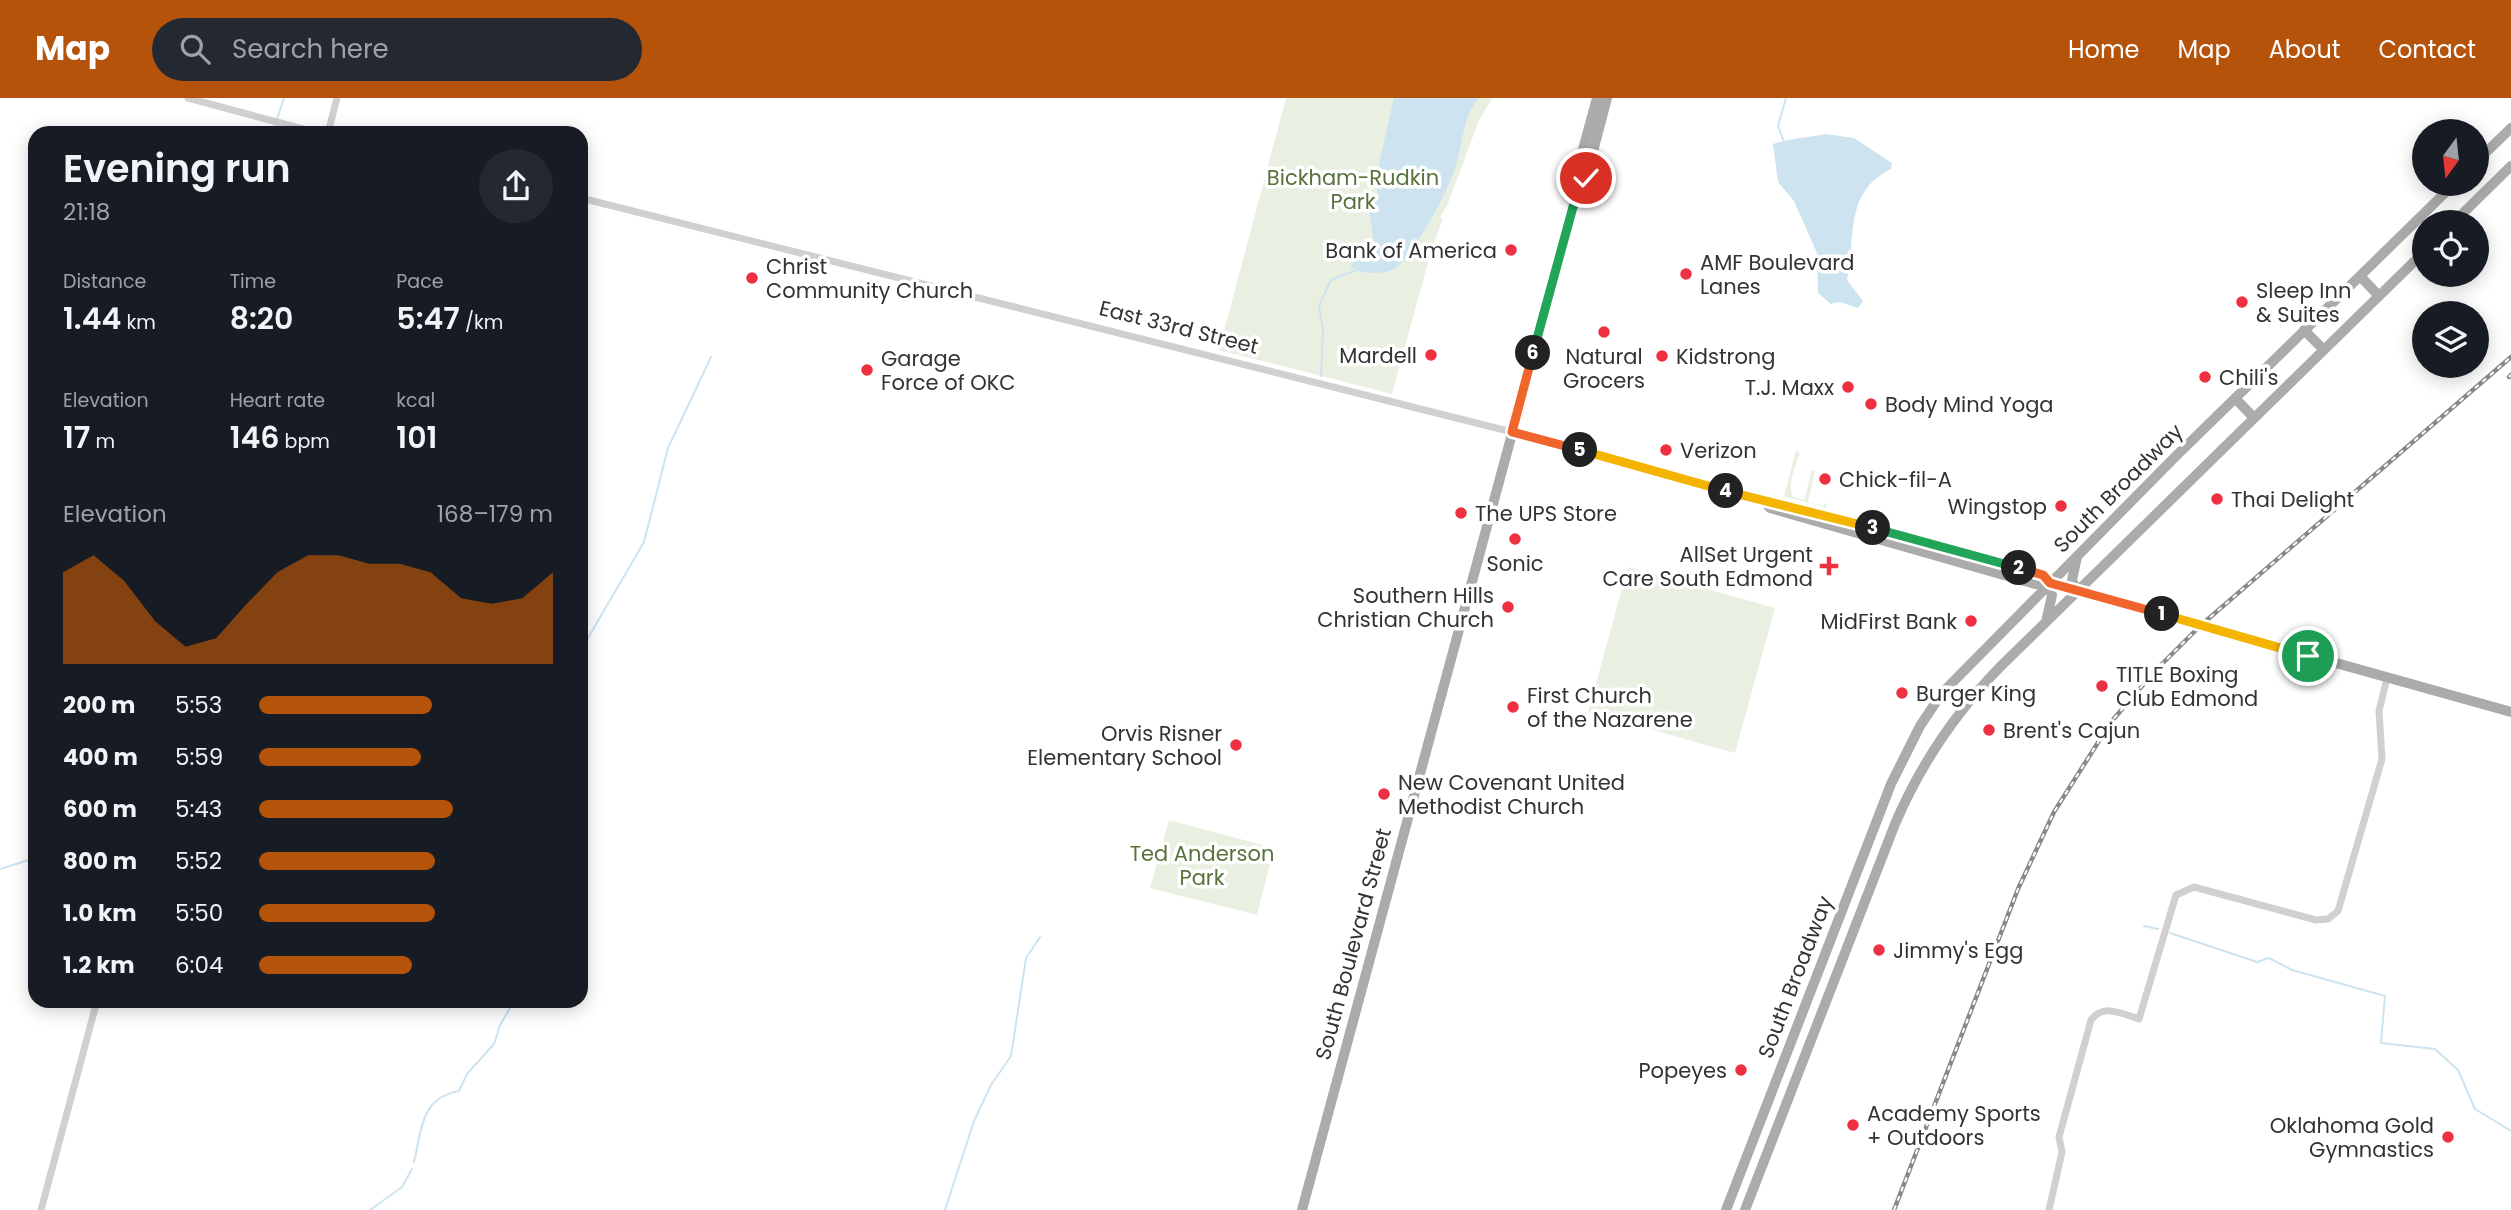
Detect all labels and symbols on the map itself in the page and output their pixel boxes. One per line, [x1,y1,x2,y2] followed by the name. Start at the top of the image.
[2412,119,2488,196] north arrow
[1556,148,1616,208] pin
[1267,163,1439,216] park label: Bickham-Rudkin Park
[1325,236,1497,265] place label: Bank of America
[1503,242,1519,258] marker: Bank of America
[1700,248,1854,301] place label: AMF Boulevard Lanes
[766,252,973,305] place label: Christ Community Church
[1678,266,1694,282] marker: AMF Boulevard Lanes
[744,270,760,286] marker: Christ Community Church
[2256,276,2351,329] place label: Sleep Inn & Suites
[1096,293,1262,361] street label: East 33rd Street
[2234,294,2250,310] marker: Sleep Inn & Suites
[1596,324,1612,340] marker: Natural Grocers
[1516,336,1550,370] pin: 6
[1339,341,1417,370] place label: Mardell
[1563,342,1645,395] place label: Natural Grocers
[1676,342,1775,371] place label: Kidstrong
[881,344,1015,397] place label: Garage Force of OKC
[1423,347,1439,363] marker: Mardell
[1654,348,1670,364] marker: Kidstrong
[859,362,875,378] marker: Garage Force of OKC
[2219,363,2278,392] place label: Chili's
[2197,369,2213,385] marker: Chili's
[1745,373,1834,402] place label: T.J. Maxx
[1840,379,1856,395] marker: T.J. Maxx
[1885,390,2054,419] place label: Body Mind Yoga
[1863,396,1879,412] marker: Body Mind Yoga
[2047,417,2189,559] street label: South Broadway
[1562,432,1598,468] pin: 5
[1680,436,1757,465] place label: Verizon
[1658,442,1674,458] marker: Verizon
[1839,465,1952,494] place label: Chick-fil-A
[1817,471,1833,487] marker: Chick-fil-A
[1708,474,1744,508] pin: 4
[2231,485,2354,514] place label: Thai Delight
[2209,491,2225,507] marker: Thai Delight
[1947,492,2047,521] place label: Wingstop
[2053,498,2069,514] marker: Wingstop
[1475,499,1617,528] place label: The UPS Store
[1453,505,1469,521] marker: The UPS Store
[1856,510,1890,546] pin: 3
[1507,531,1523,547] marker: Sonic
[1603,540,1813,593] place label: AllSet Urgent Care South Edmond
[1486,549,1544,578] place label: Sonic
[2002,550,2036,586] pin: 2
[1819,556,1839,576] marker: AllSet Urgent Care South Edmond
[1317,581,1494,634] place label: Southern Hills Christian Church
[2144,596,2180,632] pin: 1
[1500,599,1516,615] marker: Southern Hills Christian Church
[1820,607,1957,636] place label: MidFirst Bank
[1963,613,1979,629] marker: MidFirst Bank
[2278,626,2338,686] pin
[2116,660,2258,713] place label: TITLE Boxing Club Edmond
[2094,678,2110,694] marker: TITLE Boxing Club Edmond
[1916,679,2036,708] place label: Burger King
[1527,681,1693,734] place label: First Church of the Nazarene
[1894,685,1910,701] marker: Burger King
[1505,699,1521,715] marker: First Church of the Nazarene
[2003,716,2140,745] place label: Brent's Cajun
[1027,719,1222,772] place label: Orvis Risner Elementary School
[1981,722,1997,738] marker: Brent's Cajun
[1228,737,1244,753] marker: Orvis Risner Elementary School
[1398,768,1625,821] place label: New Covenant United Methodist Church
[1376,786,1392,802] marker: New Covenant United Methodist Church
[1308,825,1398,1063] street label: South Boulevard Street
[1130,839,1274,892] park label: Ted Anderson Park
[1751,892,1839,1062] street label: South Broadway
[1893,936,2023,965] place label: Jimmy's Egg
[1871,942,1887,958] marker: Jimmy's Egg
[1638,1056,1727,1085] place label: Popeyes
[1733,1062,1749,1078] marker: Popeyes
[1867,1099,2041,1152] place label: Academy Sports + Outdoors
[2270,1111,2434,1164] place label: Oklahoma Gold Gymnastics
[1845,1117,1861,1133] marker: Academy Sports + Outdoors
[2440,1129,2456,1145] marker: Oklahoma Gold Gymnastics

